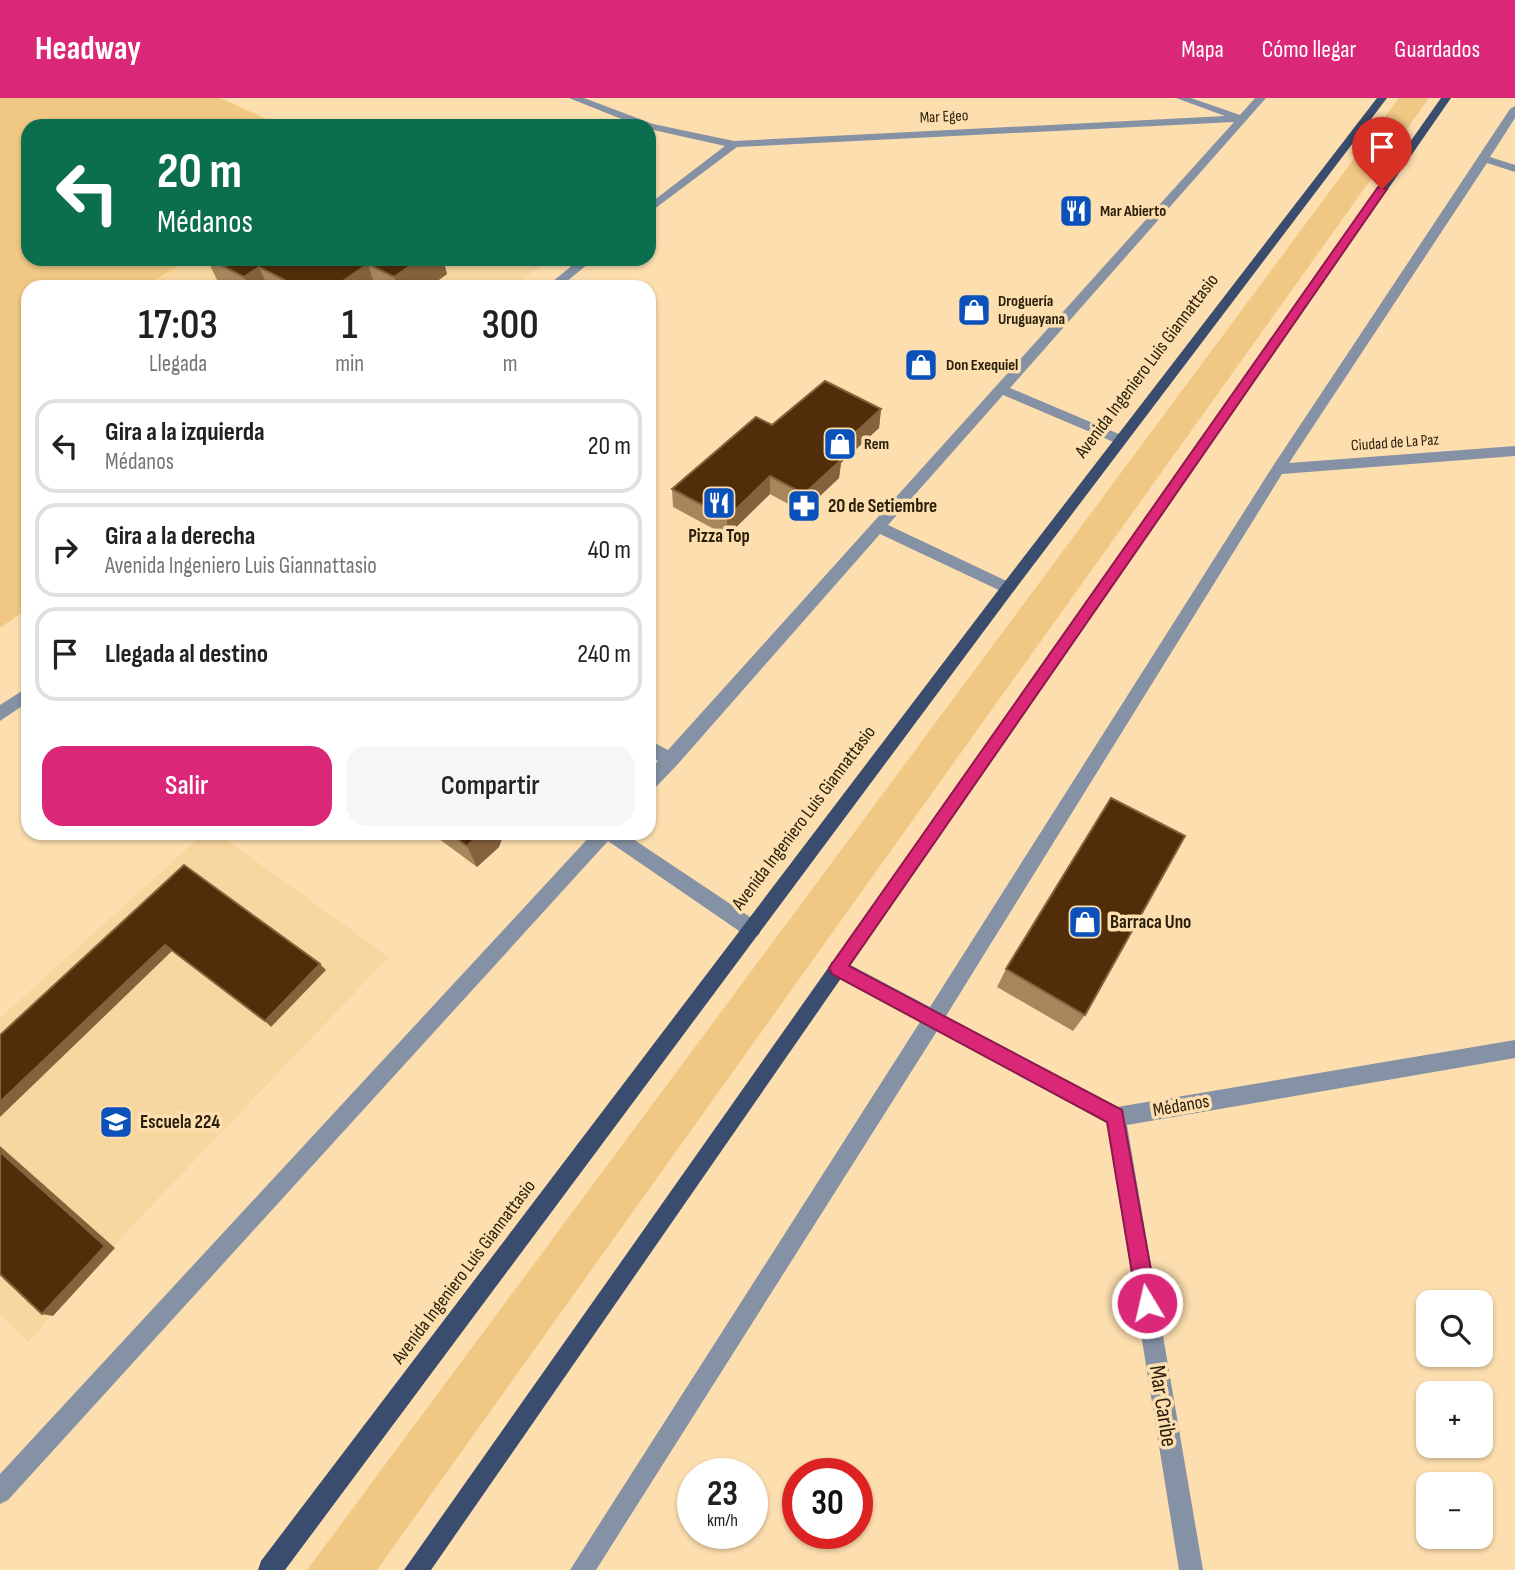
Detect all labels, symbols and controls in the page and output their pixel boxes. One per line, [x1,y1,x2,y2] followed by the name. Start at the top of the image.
[35,29,141,69] text: Headway
[1181,35,1224,64] text: Mapa
[1262,35,1356,64] text: Cómo llegar
[1394,35,1480,64] text: Guardados
[919,106,969,128] street label: Mar Egeo
[1352,117,1412,189] pin
[1363,128,1401,166] icon: arrive
[157,143,242,202] text: 20 m
[42,147,133,238] icon: left
[1057,192,1095,230] restaurant icon: Mar Abierto
[1100,202,1166,221] place label: Mar Abierto
[157,203,253,242] text: Médanos
[1070,269,1224,463] street label: Avenida Ingeniero Luis Giannattasio
[955,291,993,329] shop icon: Droguería Uruguayana
[998,292,1065,329] place label: Droguería Uruguayana
[138,300,218,351] text: 17:03
[342,300,358,351] text: 1
[481,300,539,351] text: 300
[902,346,940,384] shop icon: Don Exequiel
[149,350,207,378] text: Llegada
[335,350,364,378] text: min
[503,350,517,378] text: m
[946,356,1018,375] place label: Don Exequiel
[105,417,265,448] text: Gira a la izquierda
[821,425,859,463] shop icon: Rem
[46,427,84,465] icon: left
[1350,430,1440,456] street label: Ciudad de La Paz
[588,431,631,462] text: 20 m
[864,435,889,454] place label: Rem
[105,448,174,476] text: Médanos
[700,484,738,522] restaurant icon: Pizza Top
[785,487,823,525] pharmacy icon: 20 de Setiembre
[828,495,937,518] place label: 20 de Setiembre
[105,521,255,552] text: Gira a la derecha
[688,525,750,548] place label: Pizza Top
[46,531,84,569] icon: right
[588,535,631,566] text: 40 m
[105,552,377,580] text: Avenida Ingeniero Luis Giannattasio
[46,635,84,673] icon: arrive
[105,639,268,670] text: Llegada al destino
[577,639,631,670] text: 240 m
[727,721,881,915] street label: Avenida Ingeniero Luis Giannattasio
[42,746,332,826] button: Salir
[346,746,635,826] button: Compartir
[1066,903,1104,941] shop icon: Barraca Uno
[1110,911,1191,934] place label: Barraca Uno
[1151,1090,1211,1122] street label: Médanos
[97,1103,135,1141] school or university icon: Escuela 224
[140,1111,220,1134] place label: Escuela 224
[387,1175,541,1369] street label: Avenida Ingeniero Luis Giannattasio
[1110,1266,1184,1340] position arrow
[1416,1290,1493,1549] map controls
[1416,1290,1493,1367] button: search
[1143,1363,1183,1449] street label: Mar Caribe
[1416,1381,1493,1458] button: +
[782,1458,873,1549] speed limit sign: 30
[1416,1472,1493,1549] button: −
[707,1473,738,1516] text: 23
[707,1510,738,1531] text: km/h

